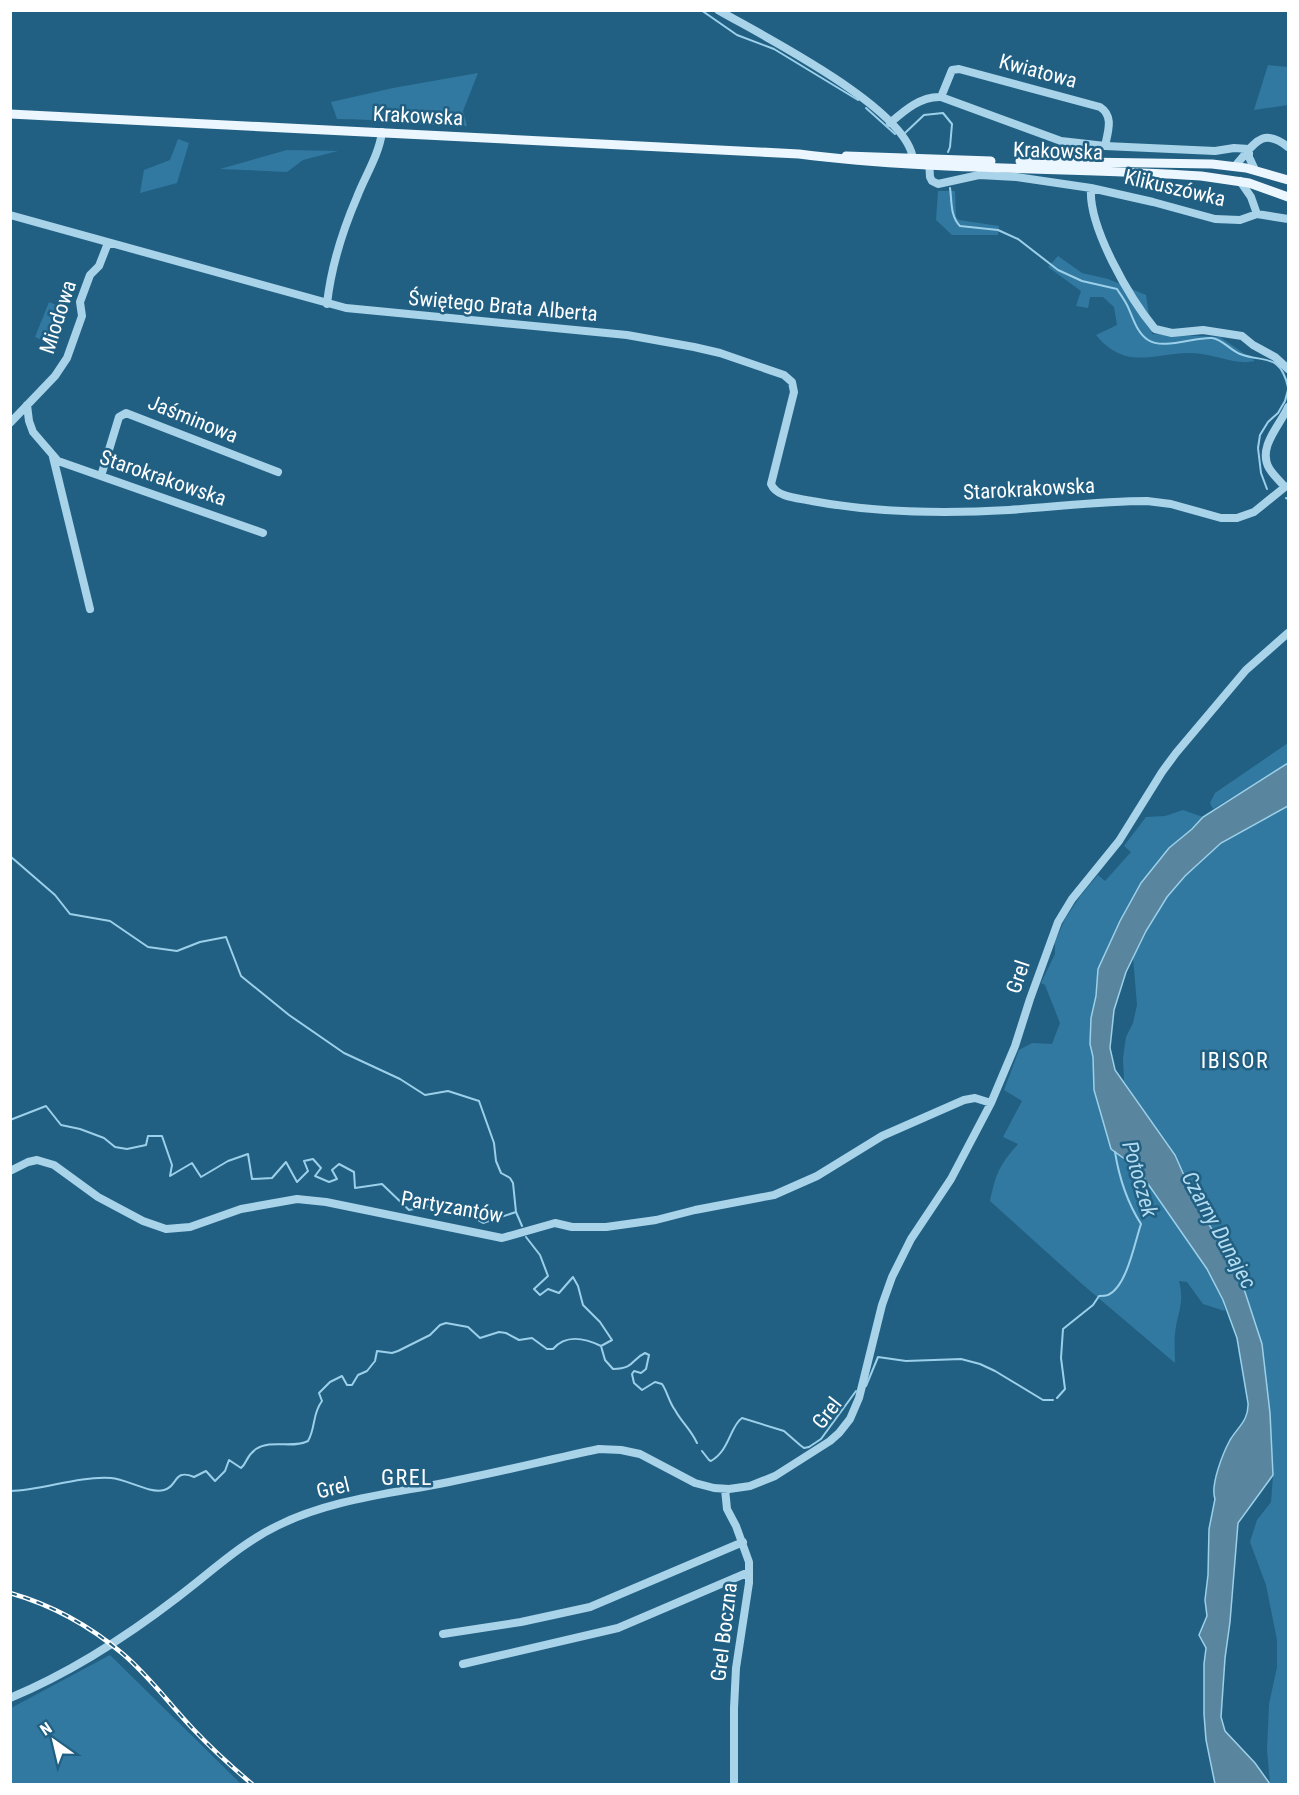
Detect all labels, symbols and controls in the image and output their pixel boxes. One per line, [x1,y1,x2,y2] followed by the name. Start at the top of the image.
[996,49,1080,93] street label: Kwiatowa
[372,102,464,130] street label: Krakowska
[1012,137,1104,165] street label: Krakowska
[1122,165,1228,211] street label: Klikuszówka
[35,277,81,357] street label: Miodowa
[407,286,599,326] street label: Świętego Brata Alberta
[145,390,241,448] street label: Jaśminowa
[97,445,229,511] street label: Starokrakowska
[962,474,1096,504] street label: Starokrakowska
[1001,957,1035,997] street label: Grel
[1201,1048,1269,1073] district label: IBISOR
[1117,1138,1163,1220] water label: Potoczek
[1177,1167,1262,1293] water label: Czarny Dunajec
[399,1186,505,1228] street label: Partyzantów
[807,1392,847,1434] street label: Grel
[381,1465,433,1490] district label: GREL
[314,1472,352,1504] street label: Grel
[706,1581,742,1683] street label: Grel Boczna
[24,1711,84,1771] north arrow
[37,1718,55,1740] text: N

